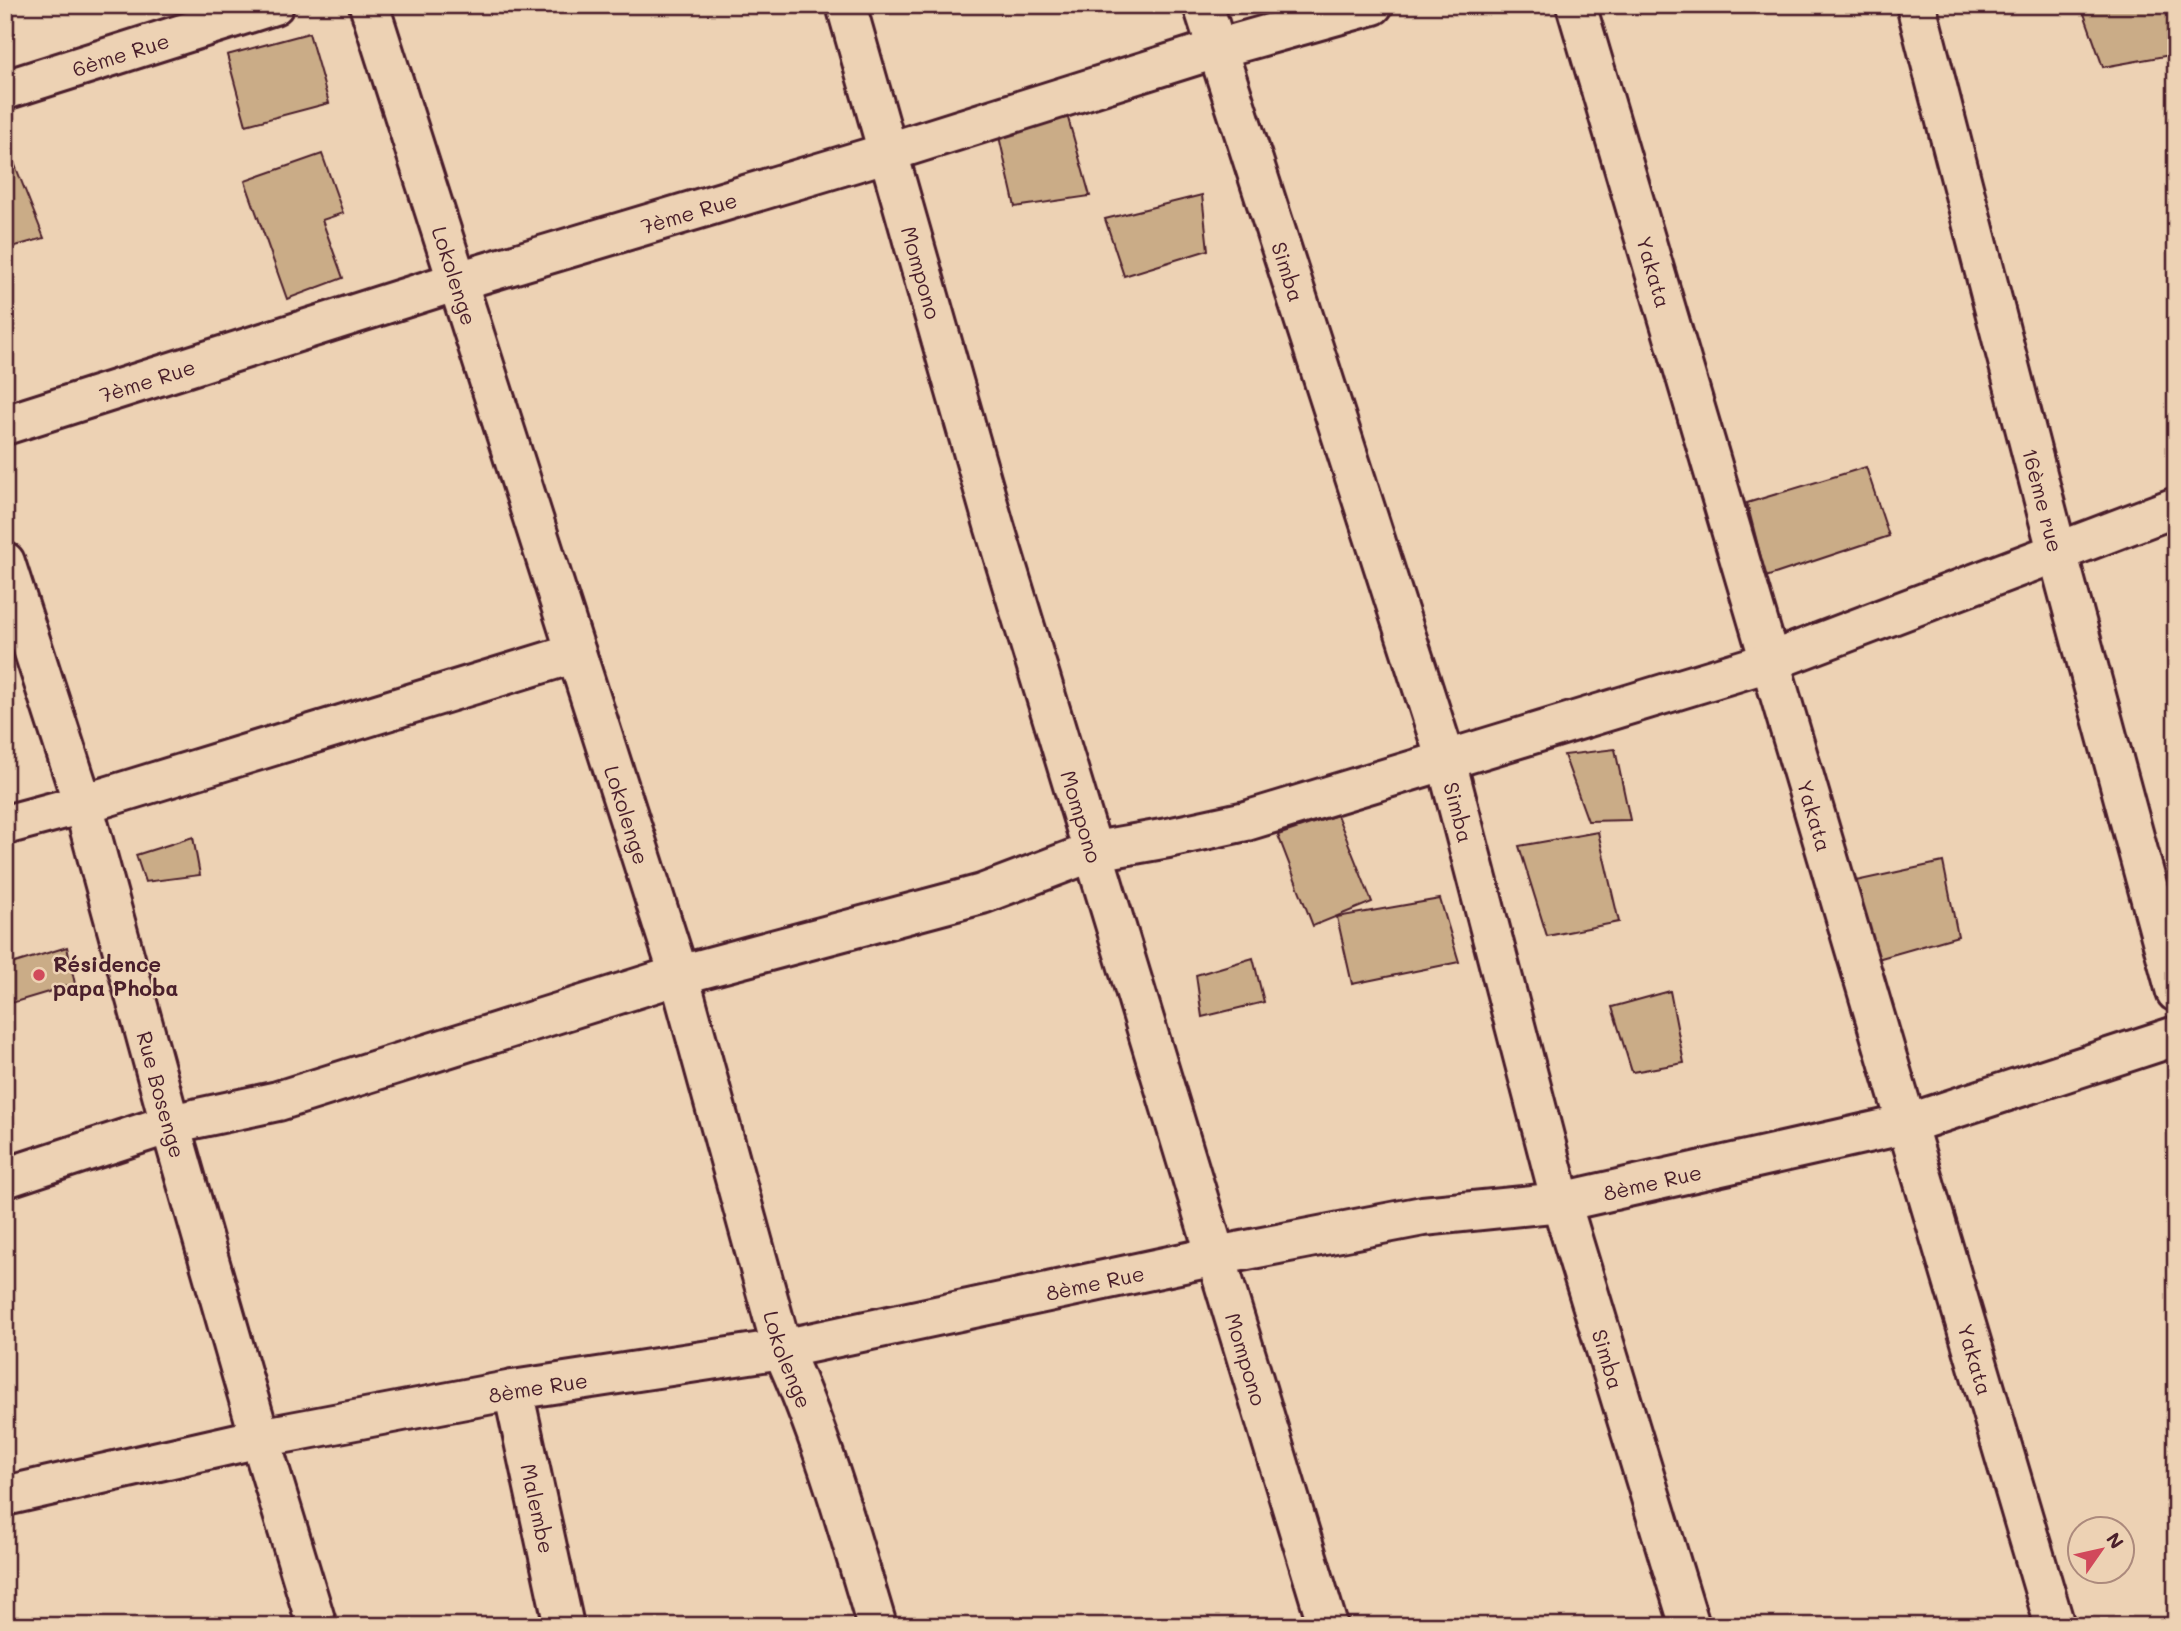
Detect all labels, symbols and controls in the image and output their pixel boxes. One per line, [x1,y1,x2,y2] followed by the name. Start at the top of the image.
[69,26,172,82] street label: 6ème Rue
[637,185,740,239] street label: 7ème Rue
[427,223,484,328] street label: Lokolenge
[896,223,948,322] street label: Mompono
[1631,233,1678,311] street label: Yakata
[1267,238,1311,305] street label: Simba
[96,352,198,408] street label: 7ème Rue
[2017,445,2070,555] street label: 16ème rue
[599,762,656,867] street label: Lokolenge
[1056,767,1109,866] street label: Mompono
[1792,776,1839,854] street label: Yakata
[1439,779,1480,845] street label: Simba
[53,950,178,1001] place label: Résidence papa Phoba
[31,967,47,983] marker: Résidence papa Phoba
[132,1028,192,1161] street label: Rue Bosenge
[1600,1157,1704,1206] street label: 8ème Rue
[1043,1258,1147,1306] street label: 8ème Rue
[759,1307,819,1412] street label: Lokolenge
[1220,1309,1274,1408] street label: Mompono
[1953,1320,1999,1398] street label: Yakata
[1587,1326,1631,1392] street label: Simba
[486,1365,589,1408] street label: 8ème Rue
[516,1461,561,1556] street label: Malembe
[2066,1516,2136,1586] north arrow
[2101,1527,2130,1553] text: N

